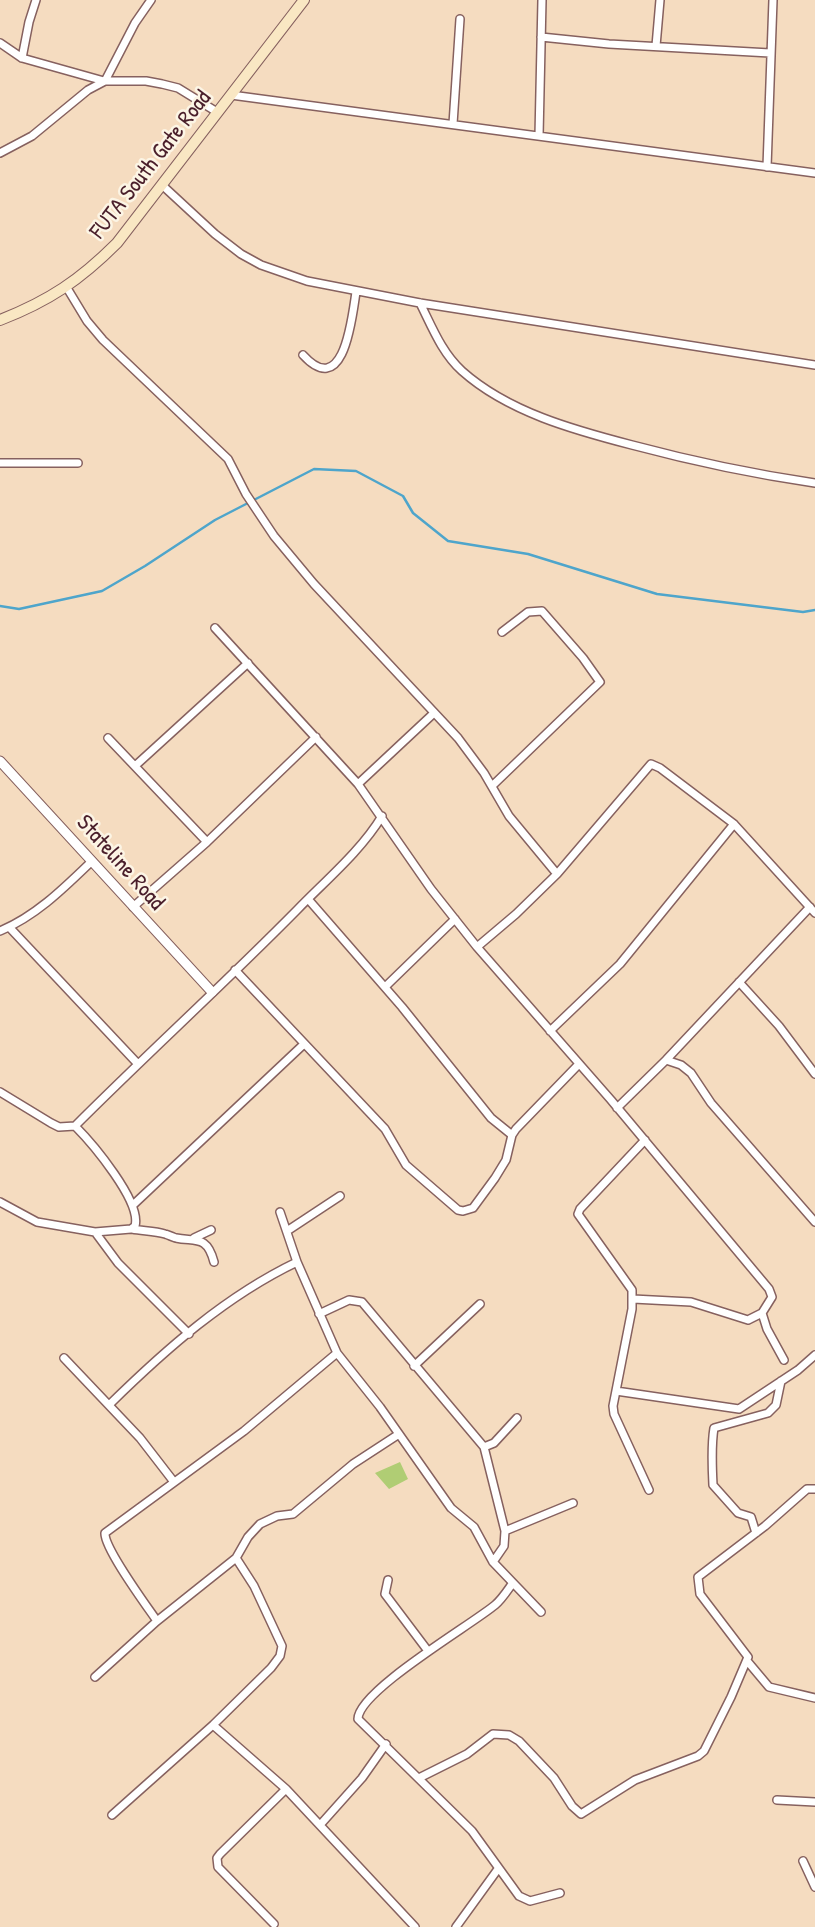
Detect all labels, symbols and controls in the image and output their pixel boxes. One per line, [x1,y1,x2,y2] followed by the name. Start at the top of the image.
[85,85,217,245] street label: FUTA South Gate Road
[70,810,170,916] street label: Stateline Road

